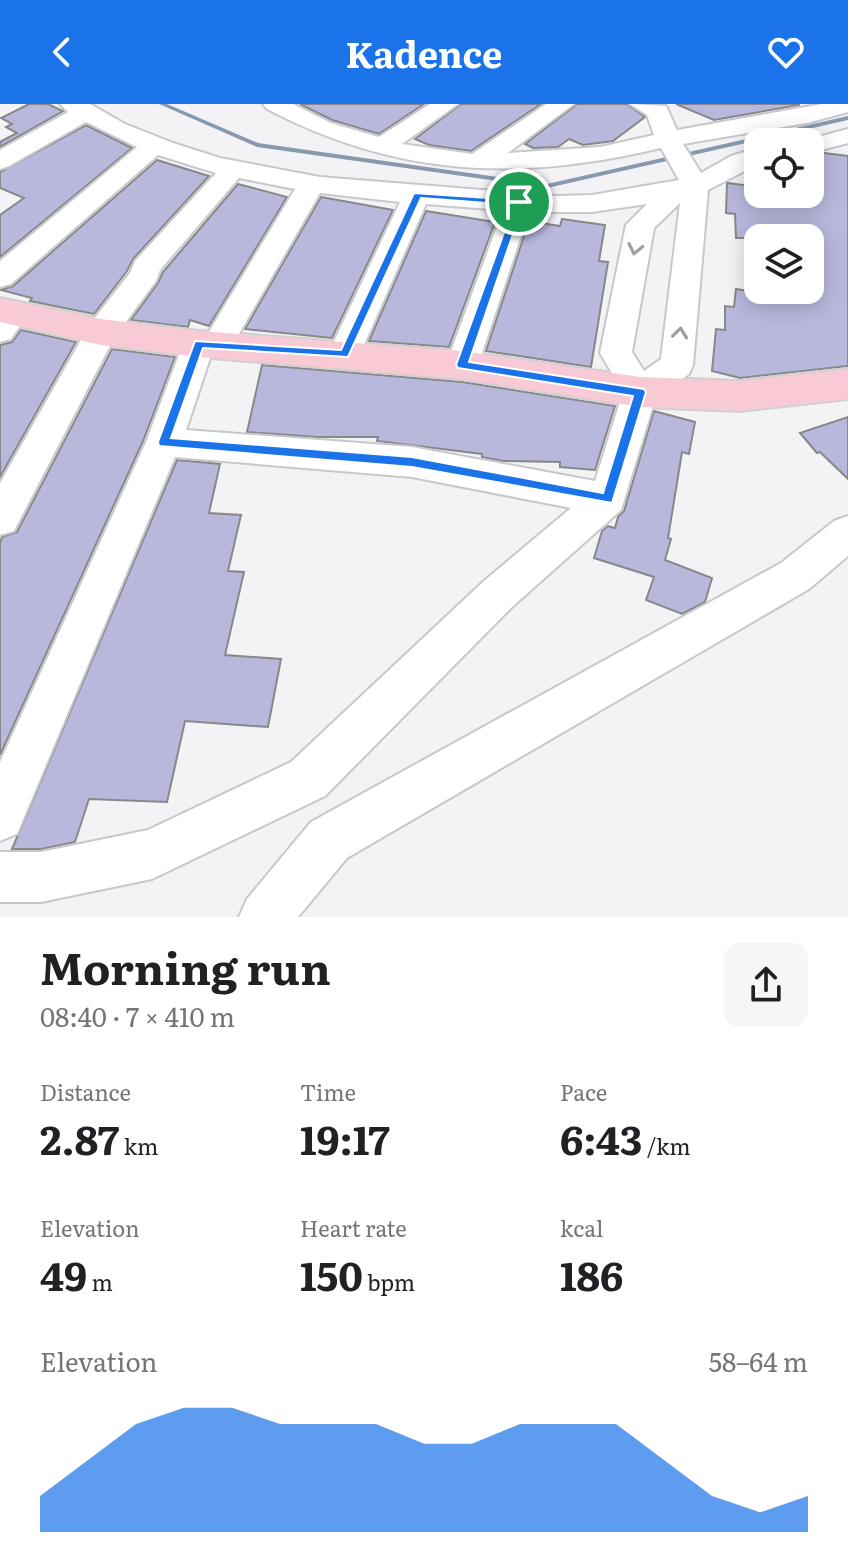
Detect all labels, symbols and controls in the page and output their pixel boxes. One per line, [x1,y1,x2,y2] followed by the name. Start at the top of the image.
[346,26,502,79] text: Kadence
[40,30,84,74] icon: back
[764,30,808,74] icon: heart
[744,128,824,304] map controls
[744,128,824,208] button: locate
[485,168,553,236] pin
[497,180,541,224] icon: arrive
[744,224,824,304] button: layers
[627,242,644,255] one-way arrow
[672,326,689,339] one-way arrow
[40,933,331,999] text: Morning run
[724,943,808,1027] button: share
[40,996,235,1035] text: 08:40 · 7 × 410 m
[40,1075,131,1108] text: Distance
[300,1075,356,1108] text: Time
[560,1075,607,1108] text: Pace
[40,1108,119,1167] text: 2.87
[300,1108,390,1167] text: 19:17
[560,1108,642,1167] text: 6:43
[119,1129,158,1162] text: km
[642,1129,691,1162] text: /km
[40,1211,139,1244] text: Elevation
[300,1211,407,1244] text: Heart rate
[560,1211,603,1244] text: kcal
[40,1244,87,1303] text: 49
[300,1244,363,1303] text: 150
[560,1244,623,1303] text: 186
[87,1265,113,1298] text: m
[363,1265,415,1298] text: bpm
[40,1341,158,1380] text: Elevation
[709,1341,808,1380] text: 58–64 m

